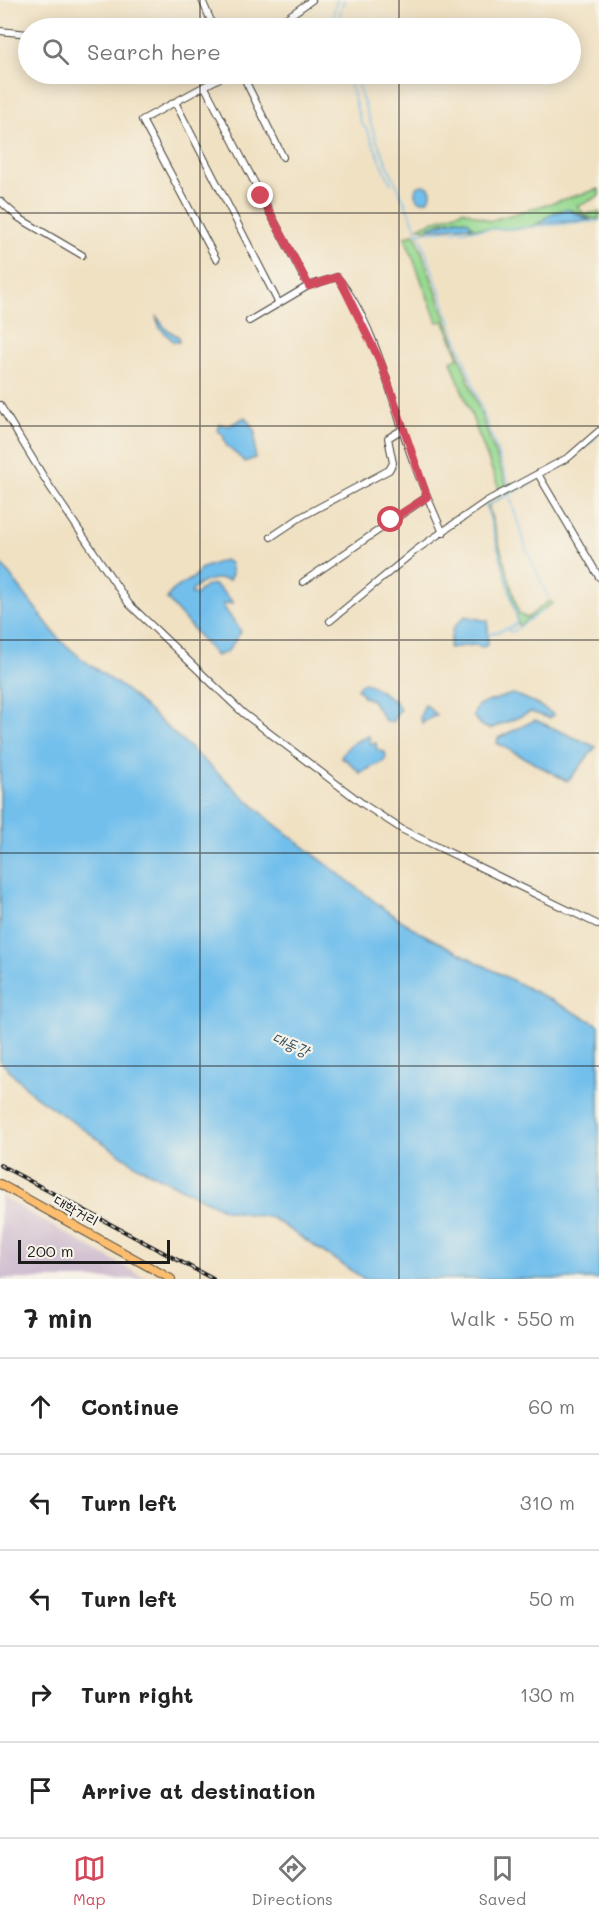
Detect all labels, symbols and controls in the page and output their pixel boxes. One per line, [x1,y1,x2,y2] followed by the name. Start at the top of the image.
[18,18,581,84] search box
[39,35,72,68] icon: search
[87,37,221,66] text: Search here
[247,182,273,208] route end
[377,506,403,532] route start
[269,1026,315,1062] water label: 대동강
[51,1190,102,1231] street label: 대학거리
[18,1237,170,1264] scale bar
[27,1240,74,1261] text: 200 m
[24,1301,92,1335] text: 7 min
[450,1305,575,1331] text: Walk · 550 m
[24,1390,57,1423] icon: ahead
[81,1392,179,1421] text: Continue
[528,1393,575,1419] text: 60 m
[24,1486,57,1519] icon: left
[81,1488,177,1517] text: Turn left
[520,1489,575,1515] text: 310 m
[24,1582,57,1615] icon: left
[81,1584,177,1613] text: Turn left
[529,1585,575,1611] text: 50 m
[24,1678,57,1711] icon: right
[81,1680,193,1709] text: Turn right
[520,1681,575,1707] text: 130 m
[24,1774,57,1807] icon: arrive
[81,1776,316,1805] text: Arrive at destination
[73,1852,106,1909] tab: Map
[252,1852,333,1909] tab: Directions
[479,1852,526,1909] tab: Saved

